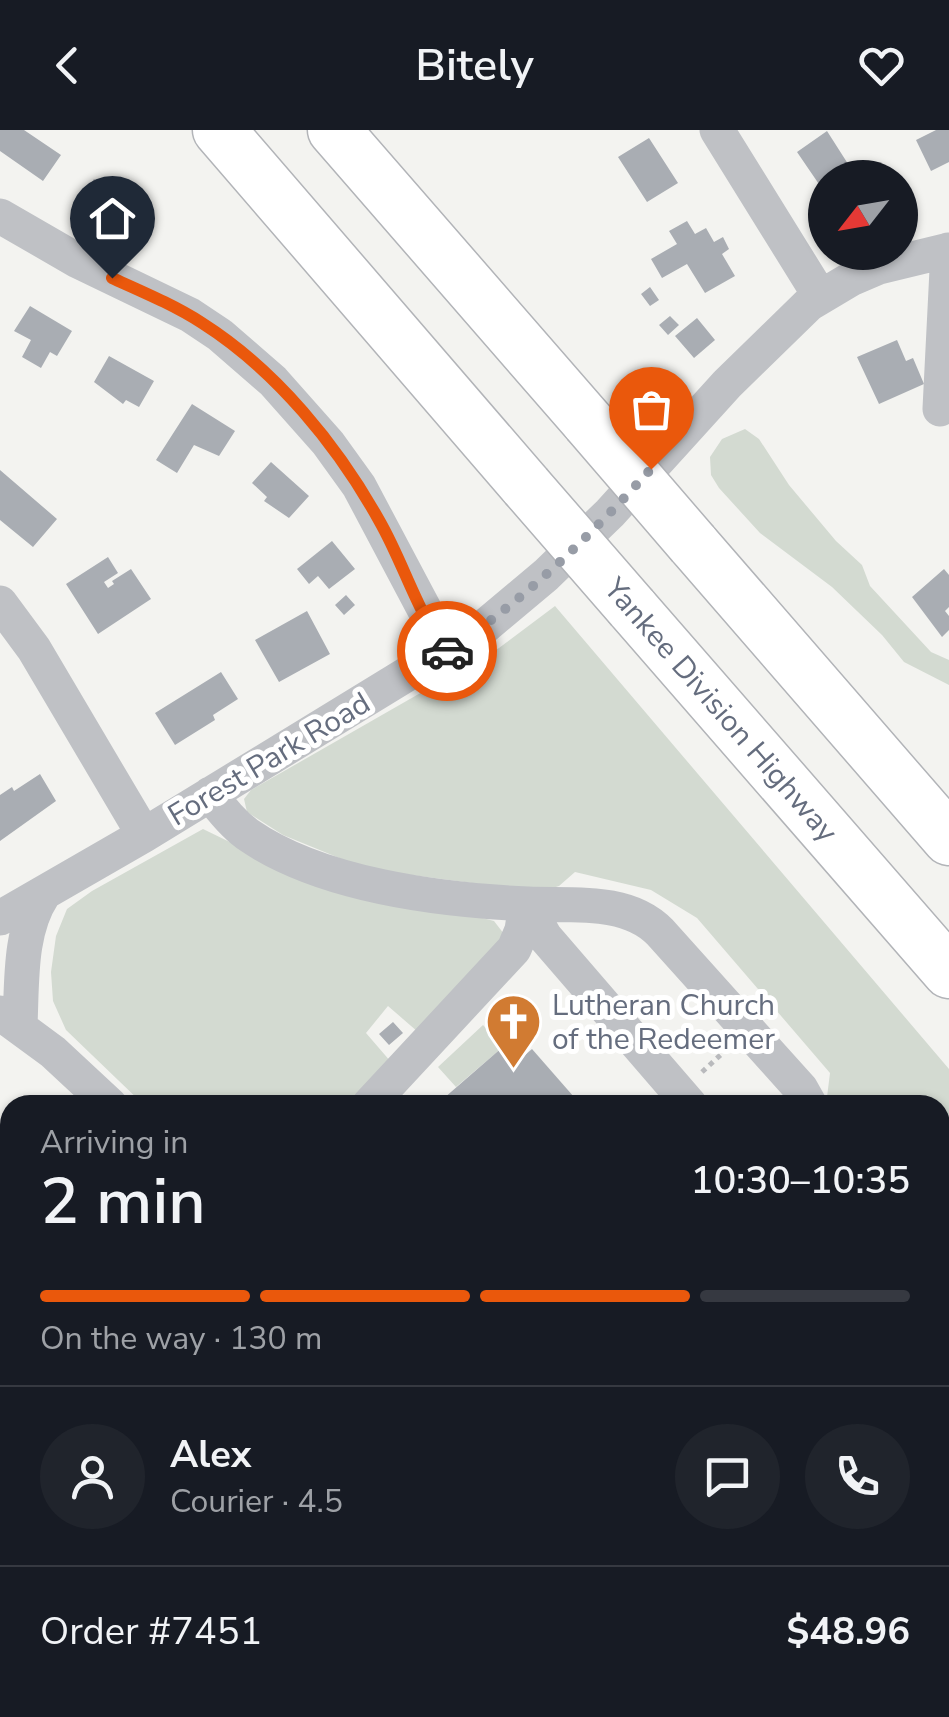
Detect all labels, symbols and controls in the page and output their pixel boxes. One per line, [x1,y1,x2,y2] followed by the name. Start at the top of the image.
[415,35,534,96] text: Bitely
[40,38,95,93] icon: back
[854,38,909,93] icon: heart
[808,160,918,270] north arrow
[808,160,918,270] map controls
[70,176,155,279] pin
[85,191,140,246] icon: home
[609,367,694,470] pin
[624,382,679,437] icon: bag
[594,569,847,852] street label: Yankee Division Highway
[397,601,497,701] courier
[420,624,475,679] icon: car
[161,683,378,836] street label: Forest Park Road
[552,985,775,1060] place label: Lutheran Church of the Redeemer
[483,992,543,1071] church icon: Lutheran Church of the Redeemer
[40,1121,188,1164] text: Arriving in
[691,1155,910,1206] text: 10:30–10:35
[40,1157,206,1246] text: 2 min
[40,1317,322,1360] text: On the way · 130 m
[40,1424,145,1529] button: person
[675,1424,780,1529] button: chat
[805,1424,910,1529] button: phone
[170,1429,251,1480] text: Alex
[170,1480,343,1523] text: Courier · 4.5
[40,1606,262,1657] text: Order #7451
[787,1606,910,1657] text: $48.96

